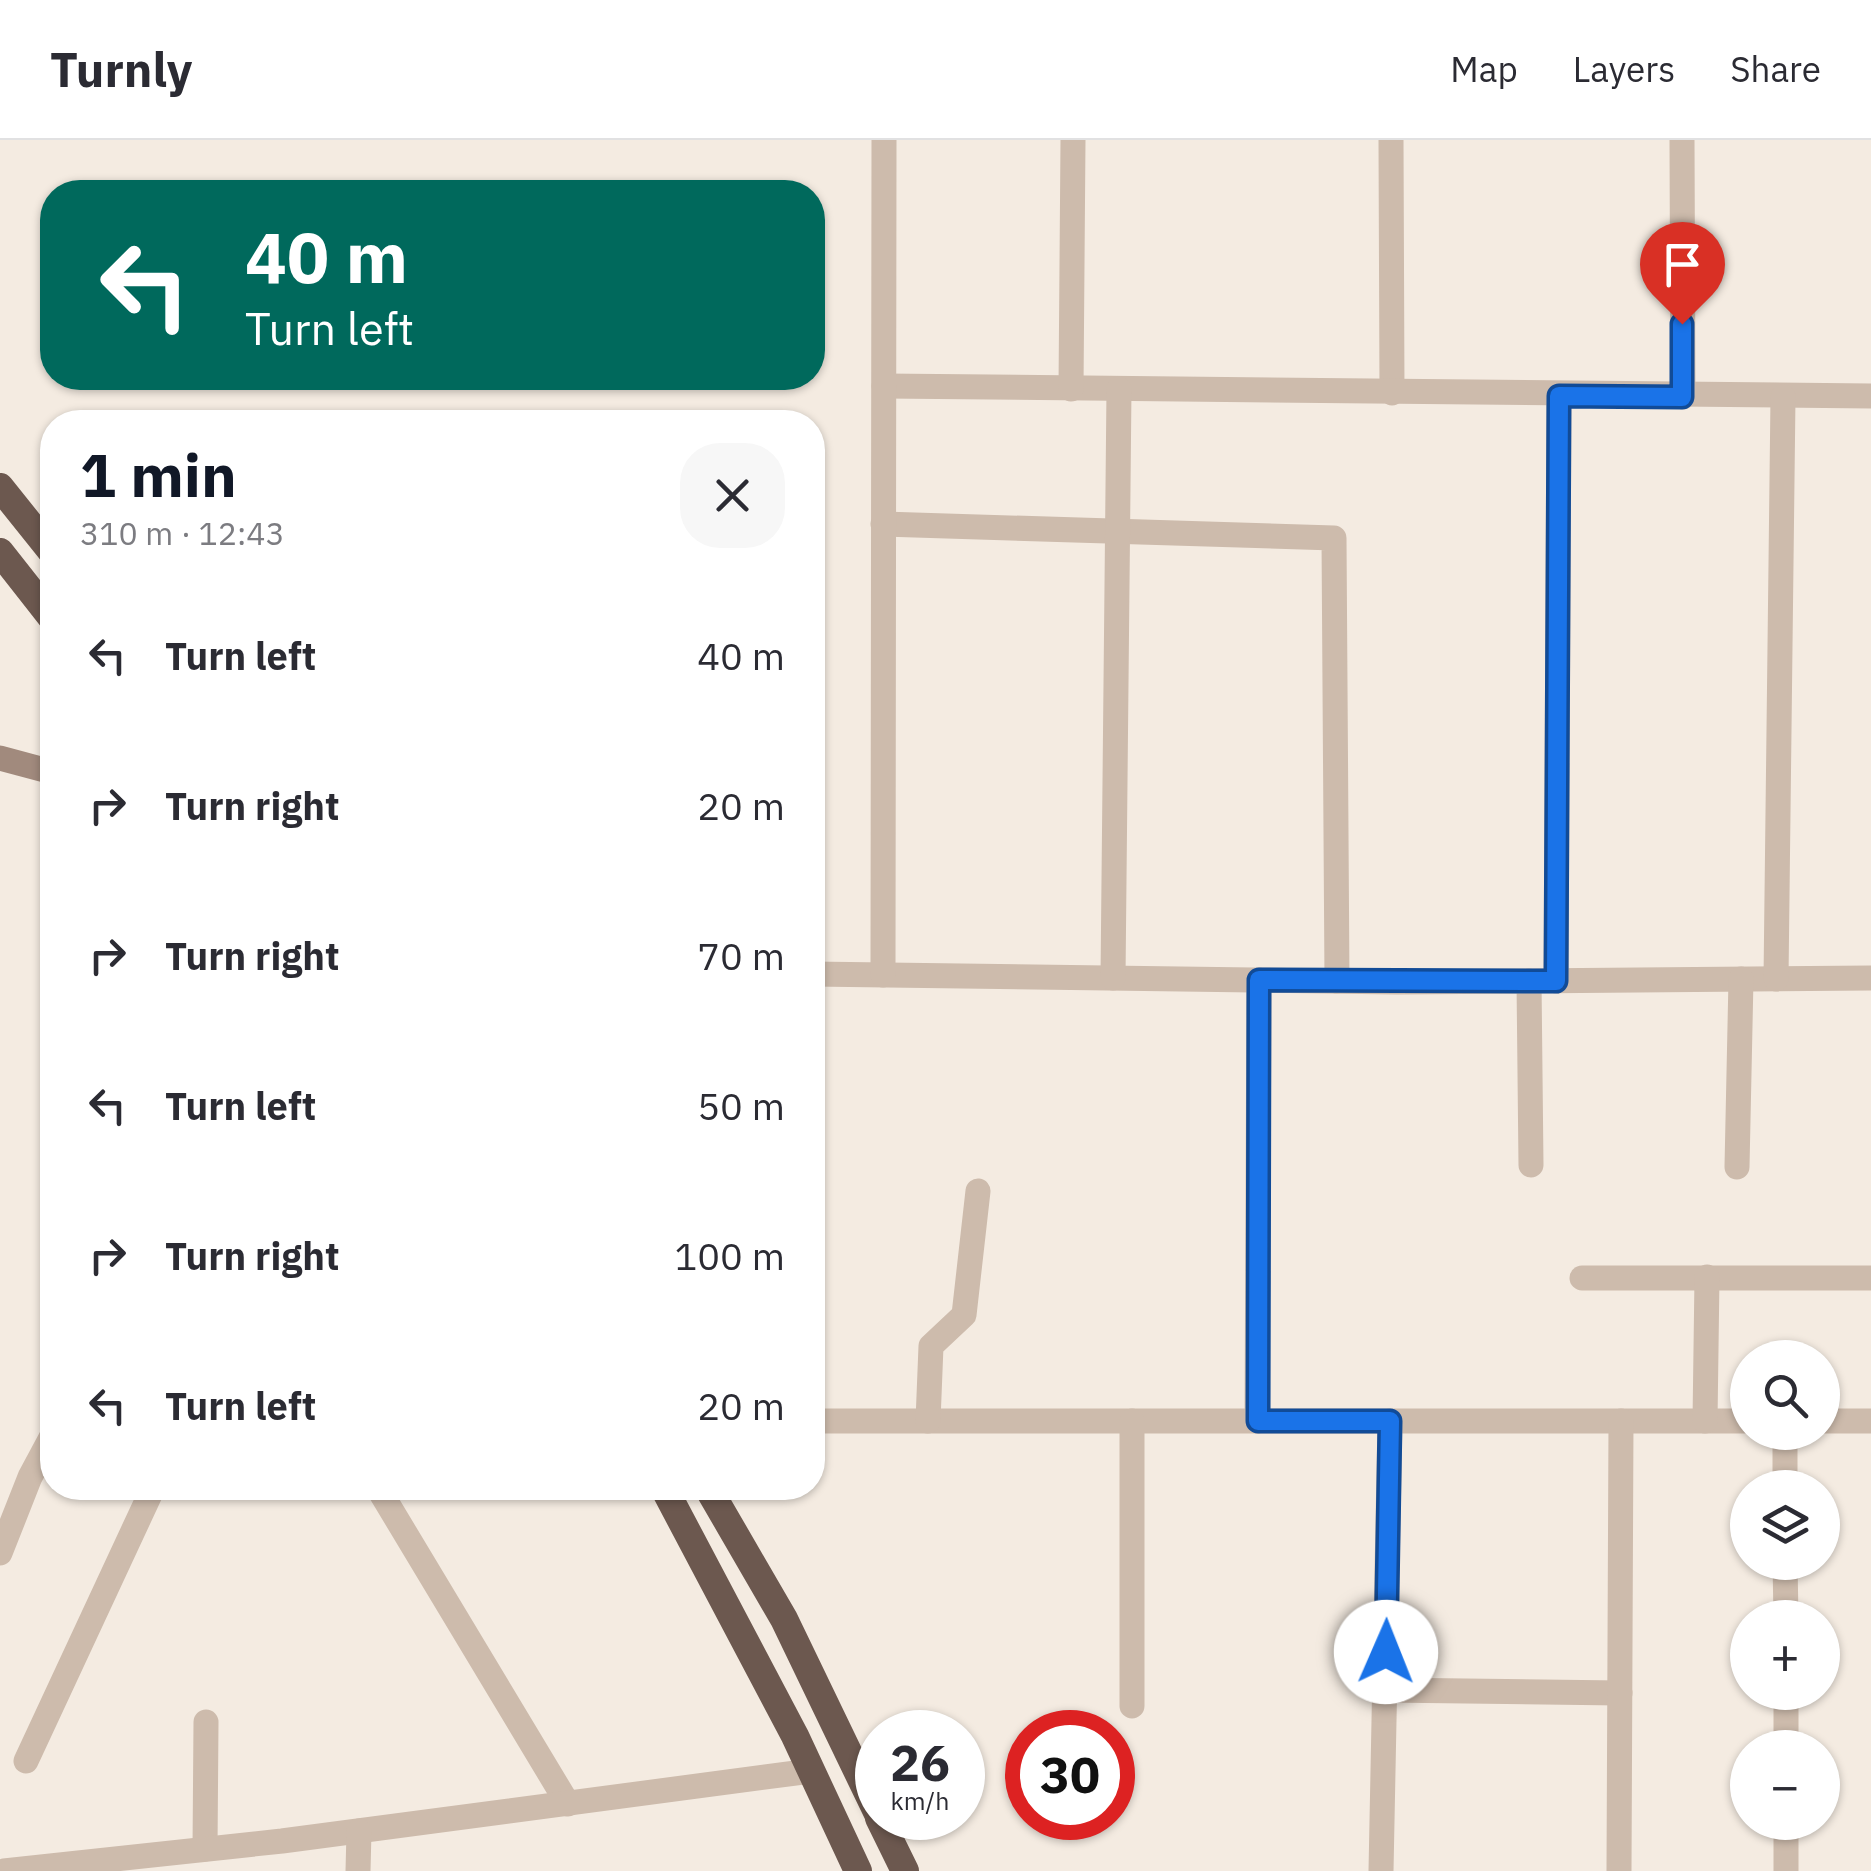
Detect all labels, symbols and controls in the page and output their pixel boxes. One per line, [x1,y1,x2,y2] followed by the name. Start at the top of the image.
[50,38,192,100] text: Turnly
[1450,46,1518,92] text: Map
[1573,46,1675,92] text: Layers
[1730,46,1821,92] text: Share
[245,211,408,302] text: 40 m
[80,220,210,350] icon: left
[1640,222,1725,325] pin
[1655,237,1710,292] icon: arrive
[245,299,414,357] text: Turn left
[80,435,237,514] text: 1 min
[680,443,785,548] button: close
[80,512,285,554] text: 310 m · 12:43
[80,628,135,683] icon: left
[165,631,316,680] text: Turn left
[697,631,785,680] text: 40 m
[80,778,135,833] icon: right
[165,781,340,830] text: Turn right
[697,781,785,830] text: 20 m
[80,928,135,983] icon: right
[165,931,340,980] text: Turn right
[697,931,785,980] text: 70 m
[80,1078,135,1133] icon: left
[165,1081,316,1130] text: Turn left
[697,1081,785,1130] text: 50 m
[80,1228,135,1283] icon: right
[165,1231,340,1280] text: Turn right
[674,1231,785,1280] text: 100 m
[1730,1340,1840,1840] map controls
[1730,1340,1840,1450] button: search
[80,1378,135,1433] icon: left
[165,1381,316,1430] text: Turn left
[697,1381,785,1430] text: 20 m
[1730,1470,1840,1580] button: layers
[1334,1600,1438,1704] position arrow
[1730,1600,1840,1710] button: +
[1005,1710,1135,1840] speed limit sign: 30
[890,1730,950,1795] text: 26
[1730,1730,1840,1840] button: −
[891,1784,949,1817] text: km/h

